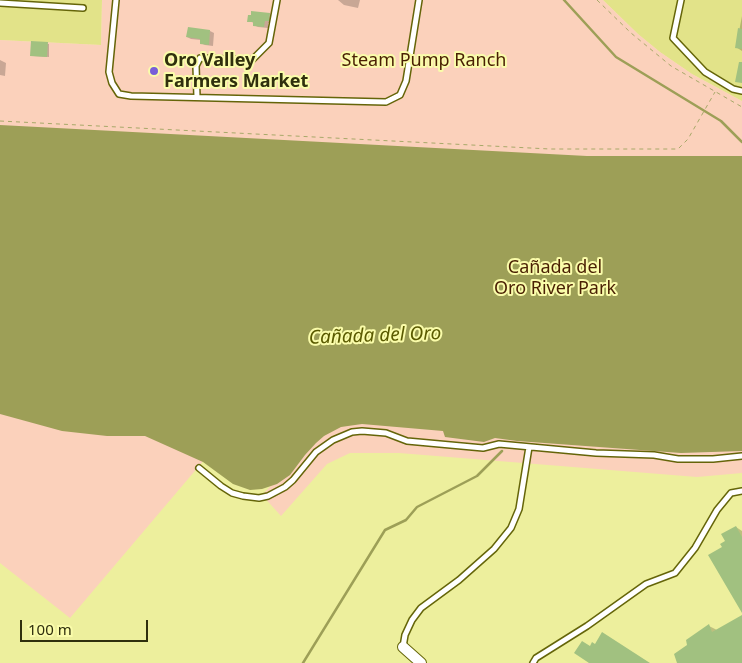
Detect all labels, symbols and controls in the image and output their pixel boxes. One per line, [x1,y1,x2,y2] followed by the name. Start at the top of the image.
[164,50,308,92] place label: Oro Valley Farmers Market
[342,50,506,72] park label: Steam Pump Ranch
[148,65,160,77] marker: Oro Valley Farmers Market
[494,257,616,300] park label: Cañada del Oro River Park
[308,322,442,350] water label: Cañada del Oro
[22,610,150,642] scale bar
[28,619,72,639] text: 100 m

